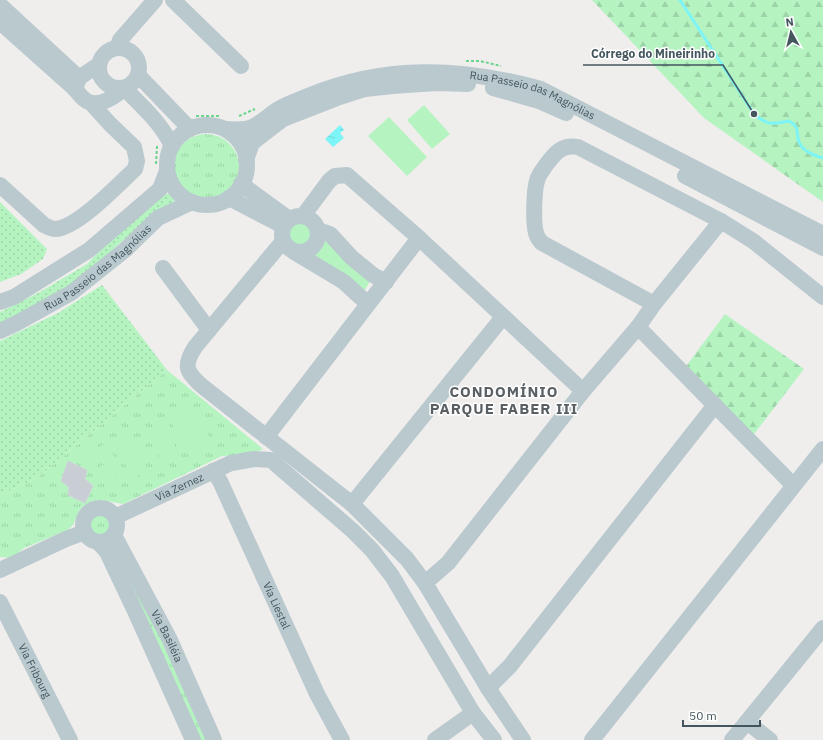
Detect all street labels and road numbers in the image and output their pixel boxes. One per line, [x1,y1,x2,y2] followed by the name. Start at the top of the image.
[469,68,598,123] street label: Rua Passeio das Magnólias
[41,221,154,314] street label: Rua Passeio das Magnólias
[153,470,206,504] street label: Via Zernez
[260,580,293,631] street label: Via Liestal
[148,607,186,664] street label: Via Basiléia
[15,641,55,700] street label: Via Fribourg

